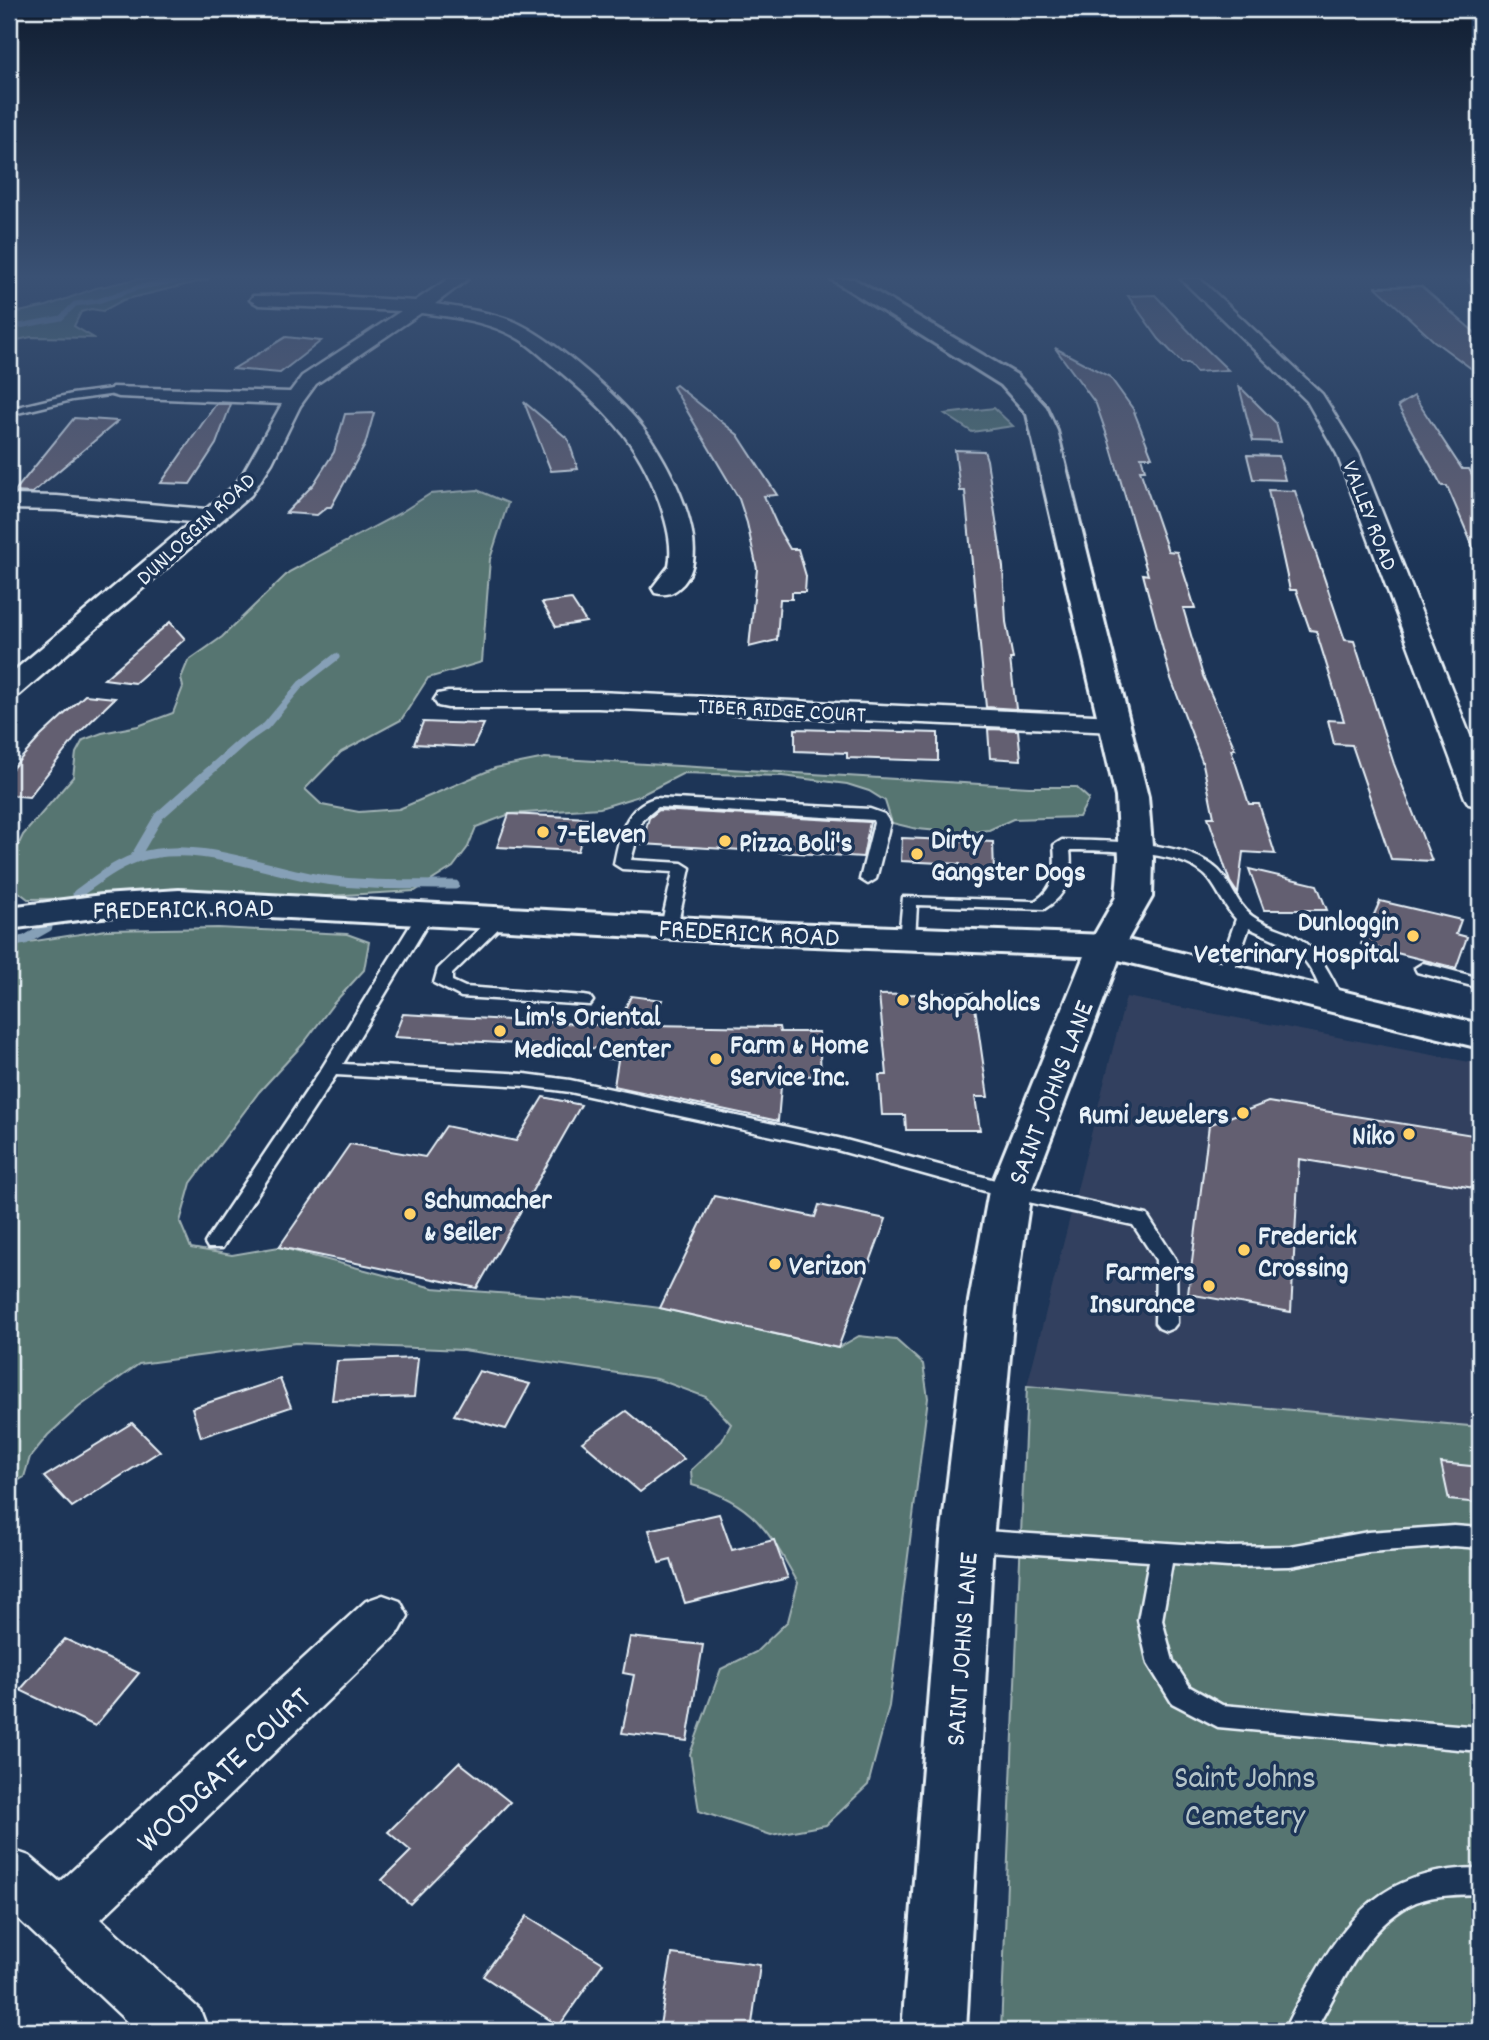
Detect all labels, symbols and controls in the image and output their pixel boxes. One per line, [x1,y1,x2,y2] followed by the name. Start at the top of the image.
[1332,456,1404,576] street label: VALLEY ROAD
[130,466,265,595] street label: DUNLOGGIN ROAD
[697,692,866,733] street label: TIBER RIDGE COURT
[557,817,646,857] place label: 7-Eleven
[931,823,1086,895] place label: Dirty Gangster Dogs
[535,824,551,840] marker: 7-Eleven
[739,826,853,866] place label: Pizza Boli's
[717,833,733,849] marker: Pizza Boli's
[909,846,925,862] marker: Dirty Gangster Dogs
[92,890,274,934] street label: FREDERICK ROAD
[1194,905,1399,977] place label: Dunloggin Veterinary Hospital
[657,911,840,961] street label: FREDERICK ROAD
[1405,928,1421,944] marker: Dunloggin Veterinary Hospital
[917,985,1041,1025] place label: Shopaholics
[895,992,911,1008] marker: Shopaholics
[1000,996,1107,1192] street label: SAINT JOHNS LANE
[514,1000,671,1072] place label: Lim's Oriental Medical Center
[492,1023,508,1039] marker: Lim's Oriental Medical Center
[730,1028,869,1100] place label: Farm & Home Service Inc.
[708,1051,724,1067] marker: Farm & Home Service Inc.
[1078,1098,1229,1138] place label: Rumi Jewelers
[1235,1105,1251,1121] marker: Rumi Jewelers
[1352,1119,1395,1159] place label: Niko
[1401,1126,1417,1142] marker: Niko
[424,1183,552,1255] place label: Schumacher & Seiler
[402,1206,418,1222] marker: Schumacher & Seiler
[1258,1219,1357,1291] place label: Frederick Crossing
[1236,1242,1252,1258] marker: Frederick Crossing
[789,1249,866,1289] place label: Verizon
[1089,1255,1195,1327] place label: Farmers Insurance
[767,1256,783,1272] marker: Verizon
[1201,1278,1217,1294] marker: Farmers Insurance
[938,1551,992,1748] street label: SAINT JOHNS LANE
[128,1678,324,1866] street label: WOODGATE COURT
[1174,1757,1316,1842] park label: Saint Johns Cemetery

